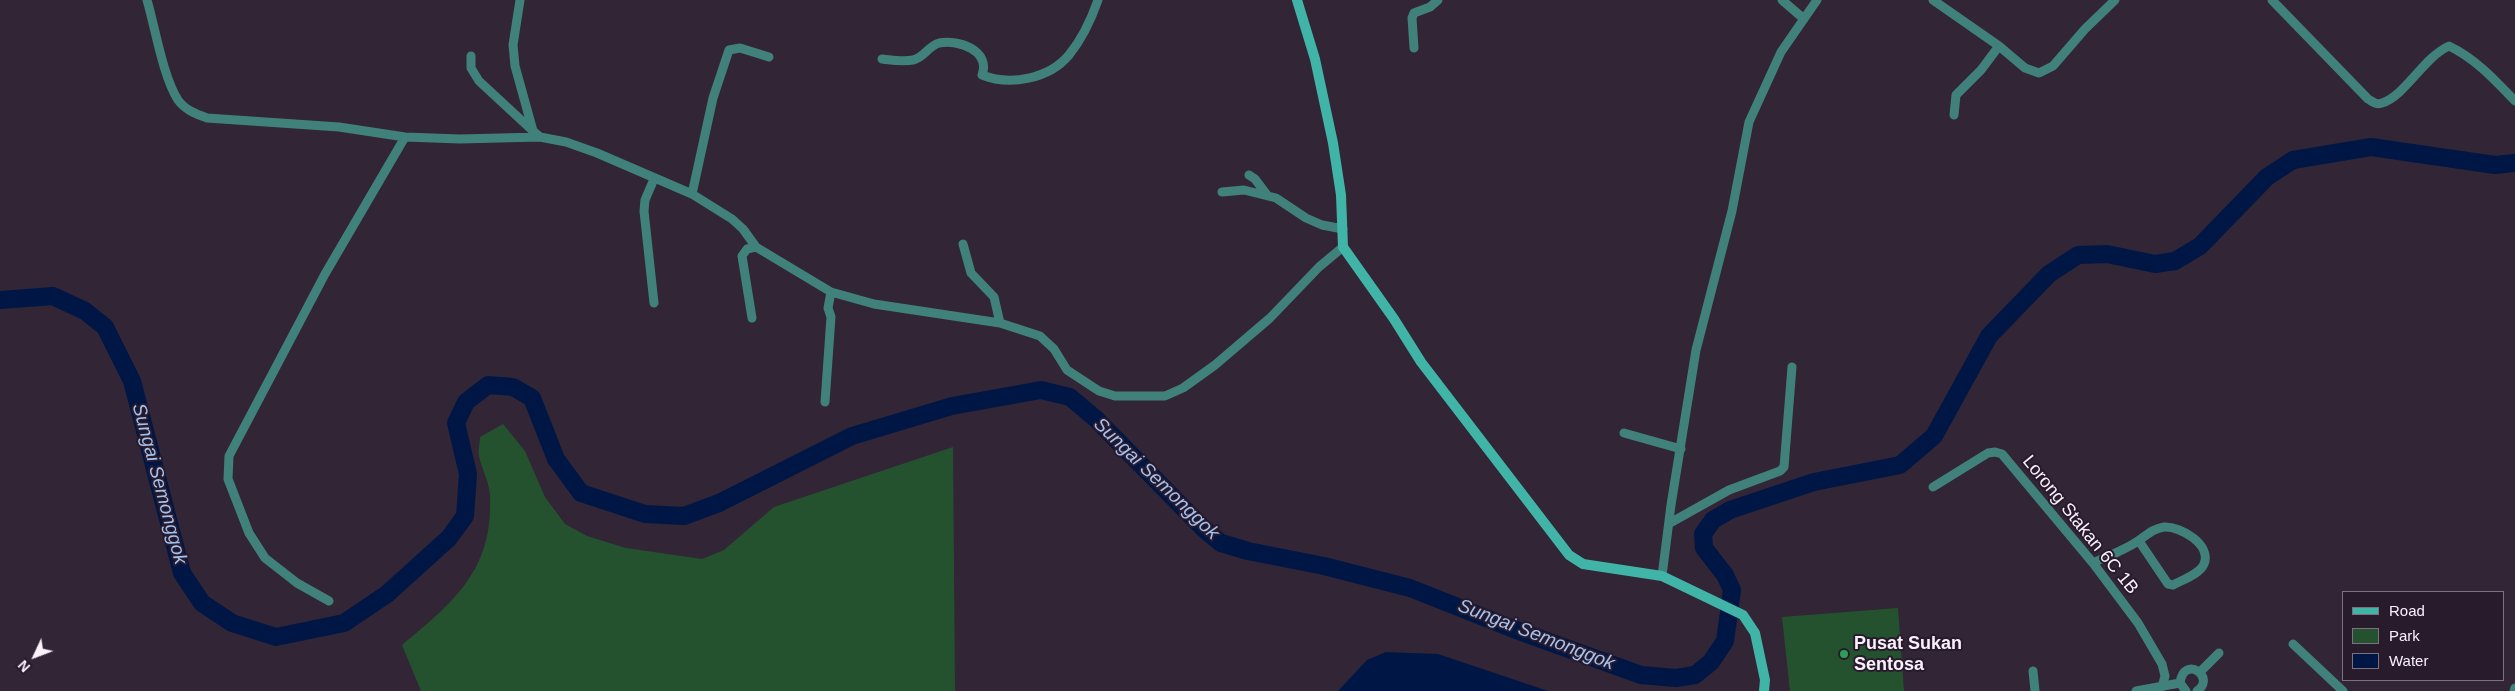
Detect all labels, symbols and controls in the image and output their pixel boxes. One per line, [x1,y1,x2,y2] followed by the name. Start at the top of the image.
[127,401,191,567] water label: Sungai Semonggok
[1088,413,1224,545] water label: Sungai Semonggok
[2017,451,2143,599] street label: Lorong Stakan 6C 1B
[2342,591,2505,681] legend
[1455,595,1617,675] water label: Sungai Semonggok
[2389,602,2425,619] text: Road
[2389,627,2420,644] text: Park
[10,631,60,681] north arrow
[1854,633,1962,676] place label: Pusat Sukan Sentosa
[1838,648,1850,660] marker: Pusat Sukan Sentosa
[2389,652,2428,669] text: Water
[15,657,33,675] text: N

